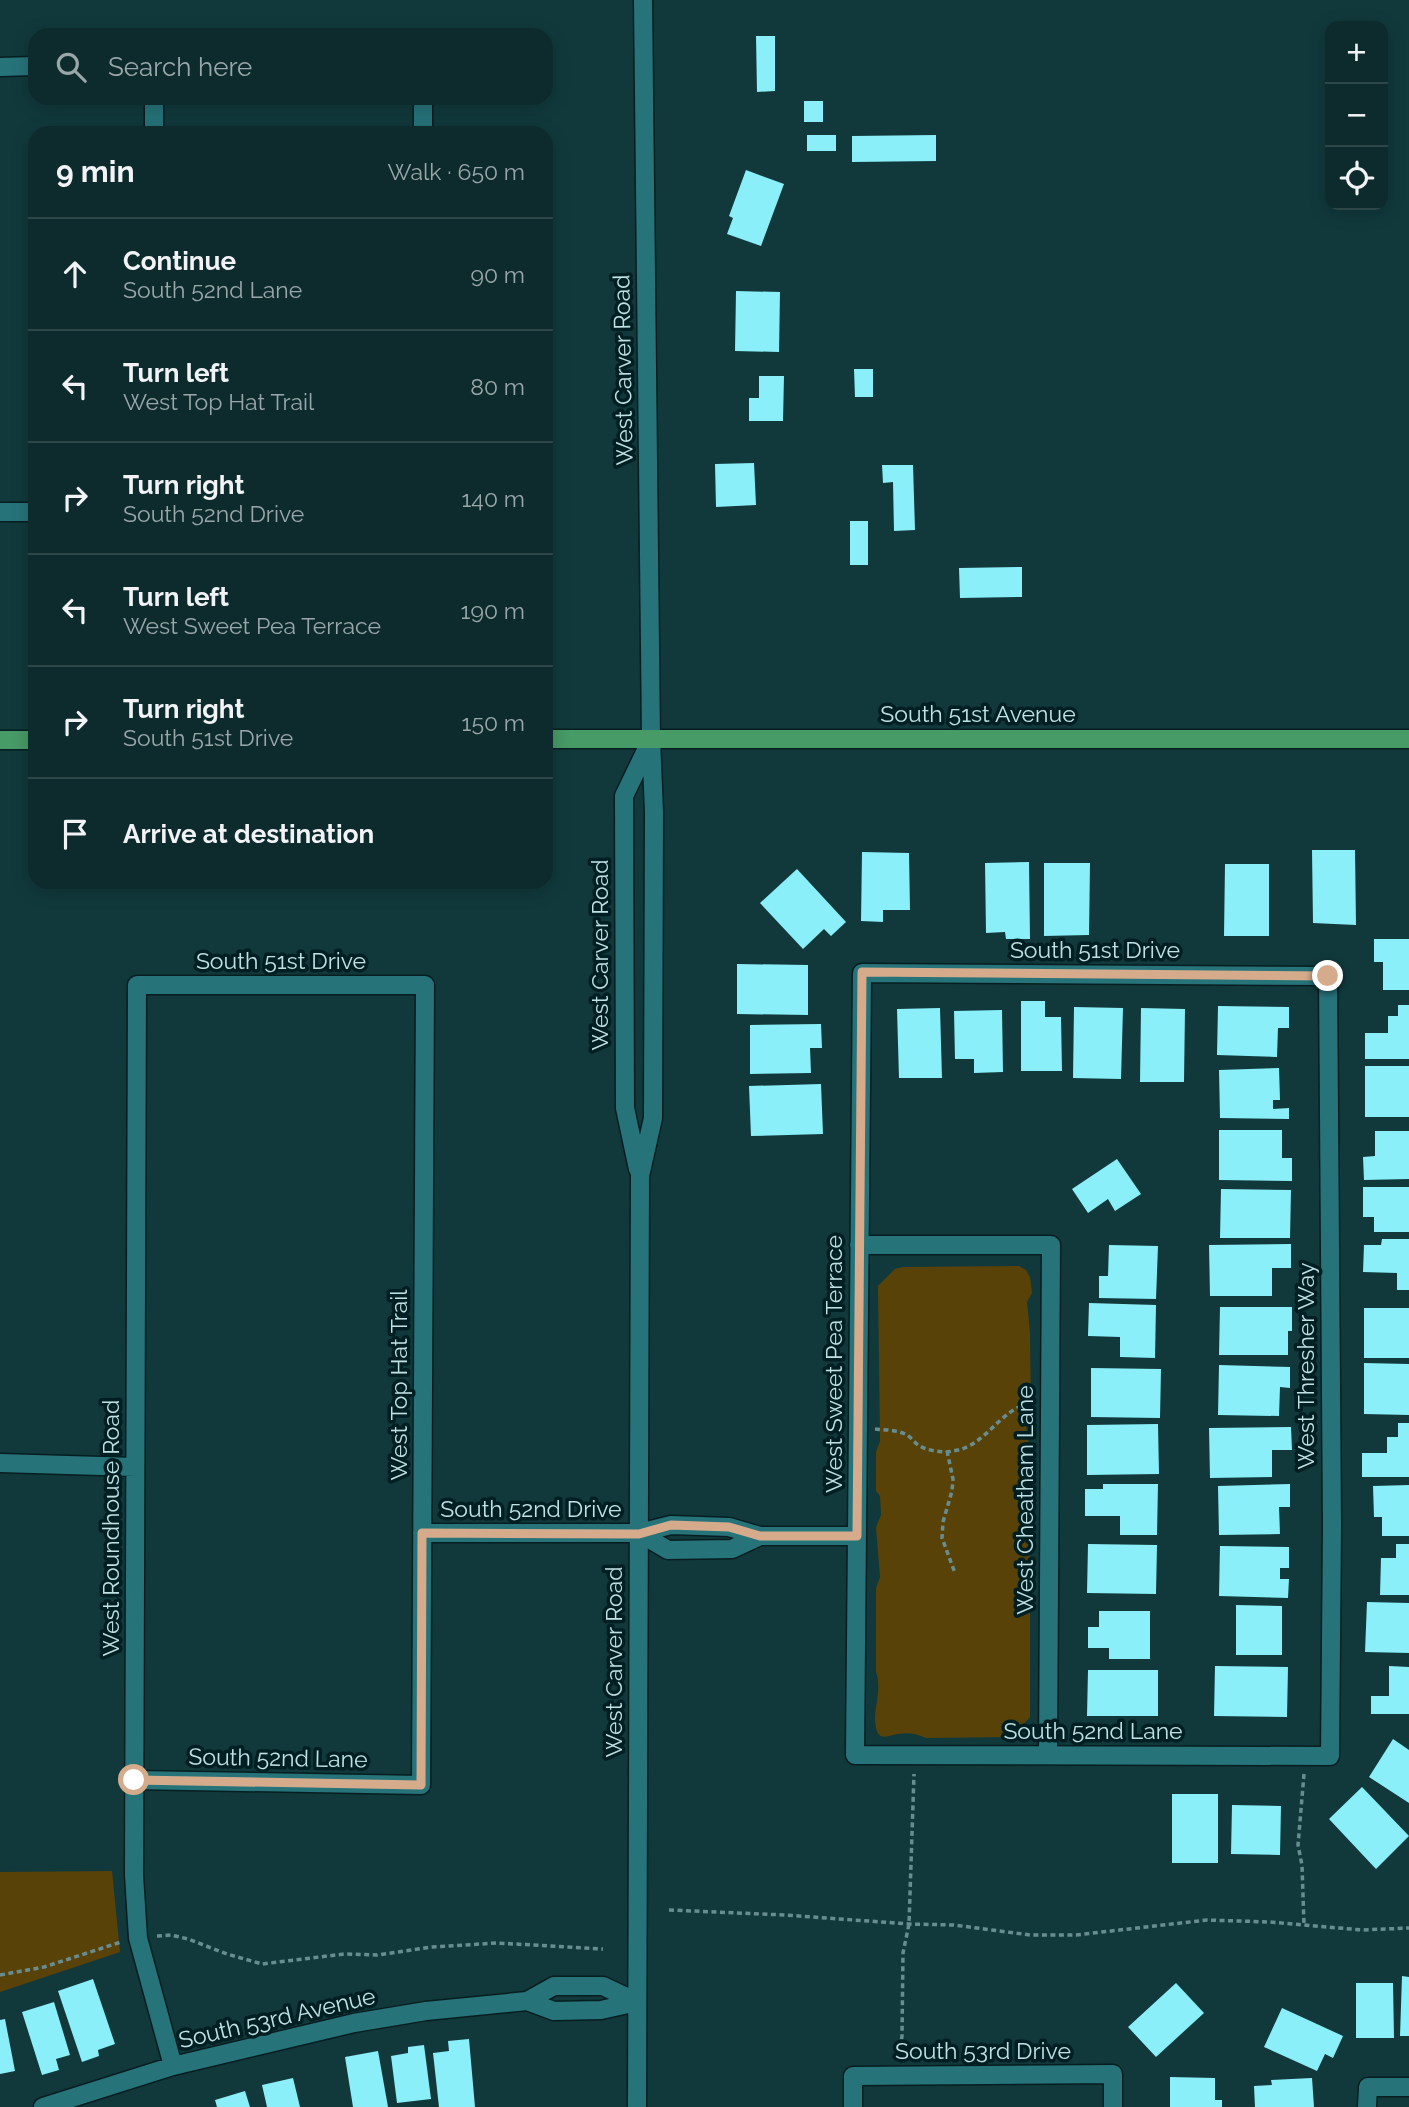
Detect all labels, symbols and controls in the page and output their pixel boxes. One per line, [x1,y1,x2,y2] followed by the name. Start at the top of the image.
[1325,21,1388,210] map controls
[1325,21,1388,84] button: +
[28,28,553,105] search box
[52,48,90,86] icon: search
[108,52,252,82] text: Search here
[1325,84,1388,147] button: −
[1325,147,1388,210] button: locate
[56,154,135,189] text: 9 min
[388,158,525,185] text: Walk · 650 m
[123,246,236,276] text: Continue
[56,255,94,293] icon: ahead
[470,261,525,288] text: 90 m
[607,274,638,466] street label: West Carver Road
[123,276,302,303] text: South 52nd Lane
[123,358,229,388] text: Turn left
[56,367,94,405] icon: left
[470,373,525,400] text: 80 m
[123,388,314,415] text: West Top Hat Trail
[123,470,244,500] text: Turn right
[56,479,94,517] icon: right
[462,485,525,512] text: 140 m
[123,500,304,527] text: South 52nd Drive
[123,582,229,612] text: Turn left
[56,591,94,629] icon: left
[461,597,525,624] text: 190 m
[123,612,381,639] text: West Sweet Pea Terrace
[123,694,244,724] text: Turn right
[880,700,1076,727] street label: South 51st Avenue
[56,703,94,741] icon: right
[462,709,525,736] text: 150 m
[123,724,293,751] text: South 51st Drive
[56,815,94,853] icon: arrive
[123,819,374,849] text: Arrive at destination
[586,859,613,1051] street label: West Carver Road
[1010,936,1180,963] street label: South 51st Drive
[196,947,366,974] street label: South 51st Drive
[1312,960,1343,991] route end
[820,1235,847,1493] street label: West Sweet Pea Terrace
[1292,1263,1319,1469] street label: West Thresher Way
[385,1289,412,1481] street label: West Top Hat Trail
[1011,1385,1038,1615] street label: West Cheatham Lane
[97,1400,124,1656] street label: West Roundhouse Road
[440,1495,622,1522] street label: South 52nd Drive
[600,1566,627,1758] street label: West Carver Road
[1003,1717,1183,1744] street label: South 52nd Lane
[188,1742,368,1773] street label: South 52nd Lane
[118,1764,149,1795] route start
[176,1982,378,2053] street label: South 53rd Avenue
[895,2037,1071,2064] street label: South 53rd Drive

